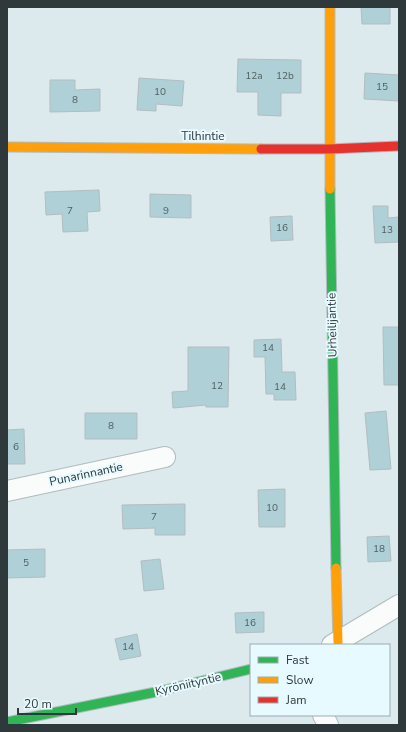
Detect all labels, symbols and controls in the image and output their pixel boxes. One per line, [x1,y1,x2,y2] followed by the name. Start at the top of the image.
[245,69,263,83] house number: 12a
[276,69,294,83] house number: 12b
[376,80,388,94] house number: 15
[154,85,166,99] house number: 10
[72,93,78,107] house number: 8
[181,128,225,144] street label: Tilhintie
[67,204,73,218] house number: 7
[163,204,169,218] house number: 9
[276,221,288,235] house number: 16
[381,223,393,237] house number: 13
[323,292,341,358] street label: Urheilijantie
[262,341,274,355] house number: 14
[211,379,223,393] house number: 12
[274,380,286,394] house number: 14
[108,419,114,433] house number: 8
[13,440,19,454] house number: 6
[48,458,124,490] street label: Punarinnantie
[266,501,278,515] house number: 10
[151,510,157,524] house number: 7
[373,542,385,556] house number: 18
[23,556,29,570] house number: 5
[244,616,256,630] house number: 16
[122,640,134,654] house number: 14
[250,644,390,716] legend
[286,652,309,668] text: Fast
[153,669,223,699] street label: Kyröniityntie
[286,672,314,688] text: Slow
[18,690,76,716] scale bar
[285,692,307,708] text: Jam
[24,696,52,712] text: 20 m

